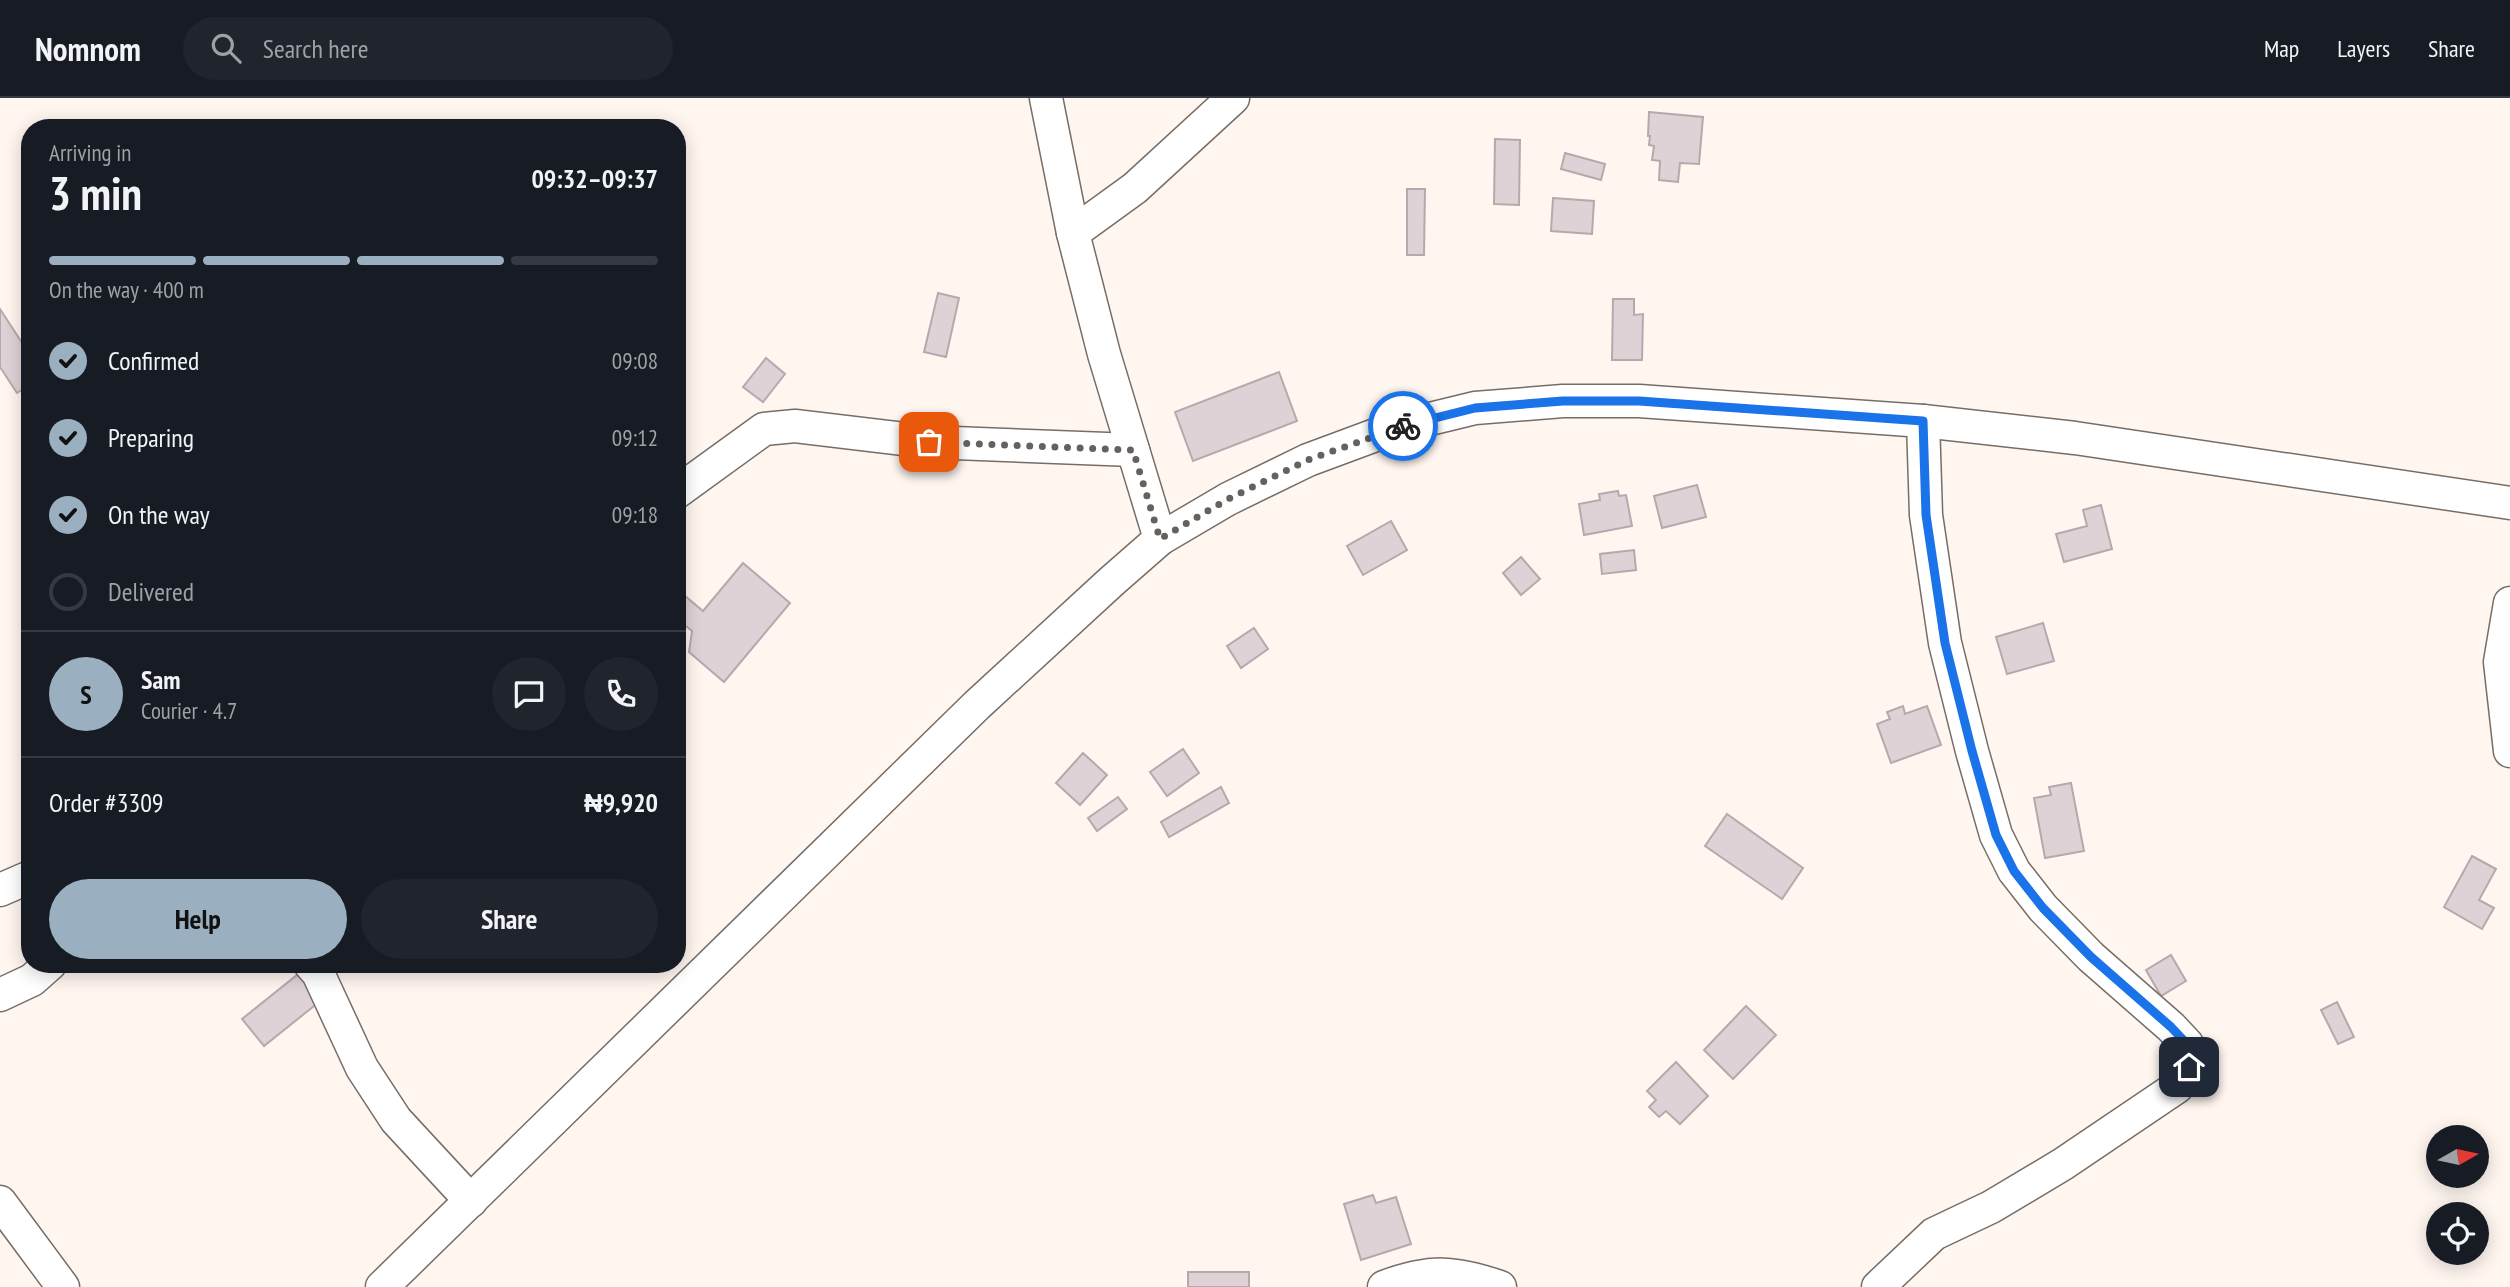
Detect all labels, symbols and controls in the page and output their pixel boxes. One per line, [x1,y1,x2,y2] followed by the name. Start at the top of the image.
[183,17,673,80] search box
[35,27,141,70] text: Nomnom
[207,29,245,67] icon: search
[263,32,368,65] text: Search here
[2264,33,2299,64] text: Map
[2337,33,2390,64] text: Layers
[2428,33,2475,64] text: Share
[49,138,131,167] text: Arriving in
[531,162,658,195] text: 09:32–09:37
[49,163,142,223] text: 3 min
[49,275,204,304] text: On the way · 400 m
[49,342,87,380] icon: check
[108,344,199,377] text: Confirmed
[612,346,658,375] text: 09:08
[1368,391,1438,461] courier
[1384,407,1422,445] icon: bike
[899,412,959,472] pin
[49,419,87,457] icon: check
[108,421,194,454] text: Preparing
[612,423,658,452] text: 09:12
[910,423,948,461] icon: bag
[49,496,87,534] icon: check
[108,498,210,531] text: On the way
[612,500,658,529] text: 09:18
[108,575,194,608] text: Delivered
[492,657,566,731] button: chat
[584,657,658,731] button: phone
[141,663,180,696] text: Sam
[80,678,92,711] text: S
[141,696,237,725] text: Courier · 4.7
[49,786,164,819] text: Order #3309
[584,786,658,819] text: ₦9,920
[49,879,347,959] button: Help
[361,879,658,959] button: Share
[2159,1037,2219,1097] pin
[2170,1048,2208,1086] icon: home
[2426,1125,2488,1188] north arrow
[2426,1125,2489,1265] map controls
[2426,1202,2489,1265] button: locate

